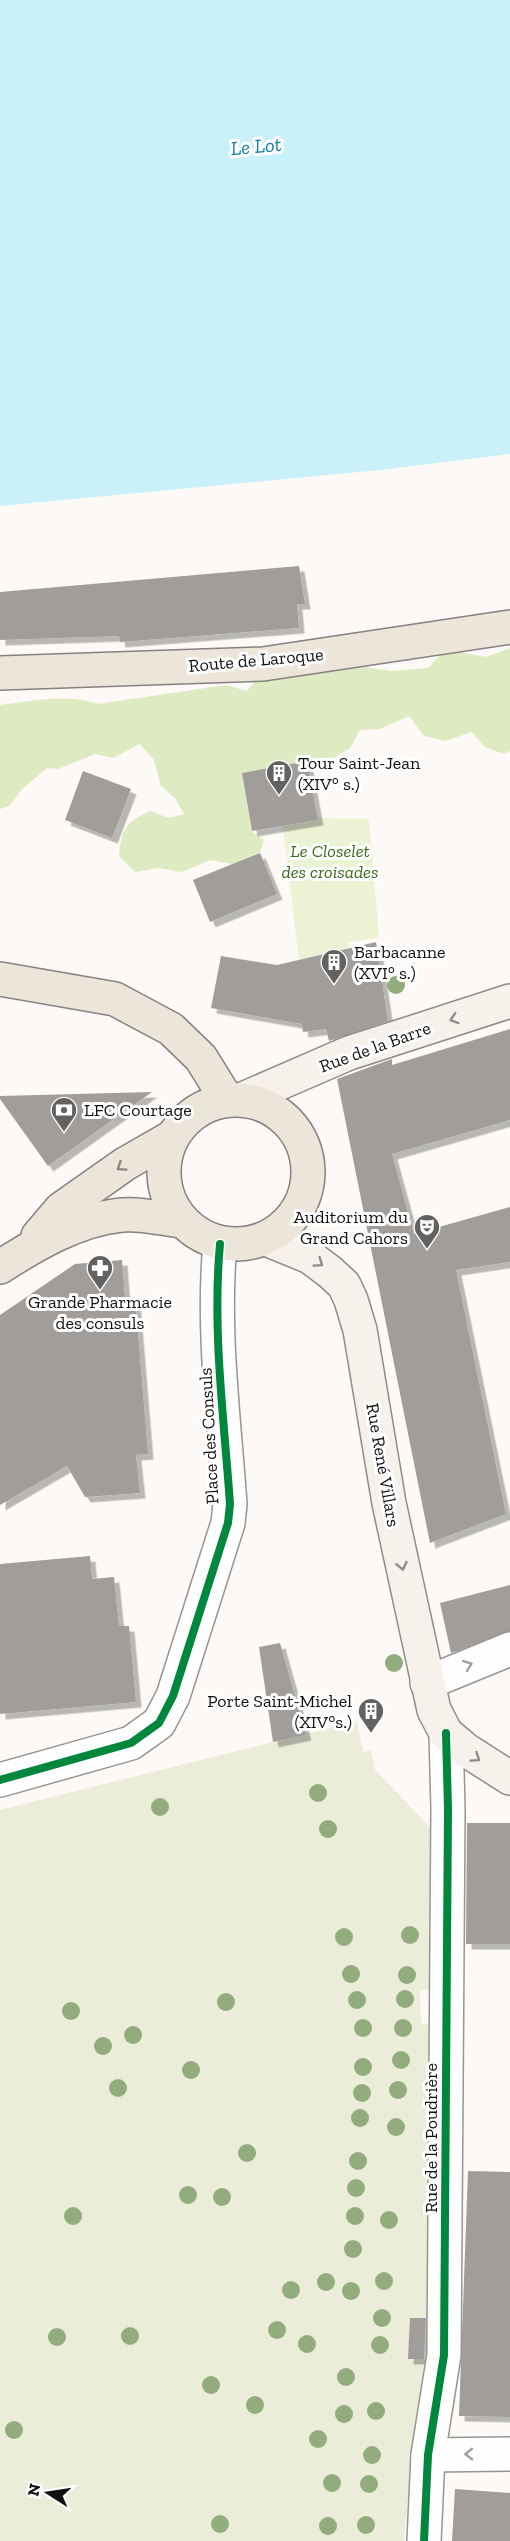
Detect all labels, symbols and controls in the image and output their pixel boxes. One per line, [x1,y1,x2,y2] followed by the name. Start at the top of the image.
[230,132,282,160] water label: Le Lot
[188,643,324,677] street label: Route de Laroque
[298,752,421,795] place label: Tour Saint-Jean (XIV° s.)
[264,758,294,796] building icon: Tour Saint-Jean (XIV° s.)
[282,840,378,883] park label: Le Closelet des croisades
[354,941,446,984] place label: Barbacanne (XVI° s.)
[319,947,349,985] building icon: Barbacanne (XVI° s.)
[449,1012,460,1024] one-way arrow
[316,1017,434,1077] street label: Rue de la Barre
[49,1095,79,1133] bank icon: LFC Courtage
[84,1099,192,1121] place label: LFC Courtage
[117,1160,128,1171] one-way arrow
[293,1206,408,1249] place label: Auditorium du Grand Cahors
[412,1212,442,1250] theatre icon: Auditorium du Grand Cahors
[85,1253,115,1291] pharmacy icon: Grande Pharmacie des consuls
[312,1256,323,1267] one-way arrow
[28,1291,172,1334] place label: Grande Pharmacie des consuls
[194,1367,224,1505] street label: Place des Consuls
[361,1401,405,1529] street label: Rue René Villars
[395,1560,408,1570] one-way arrow
[462,1660,473,1672] one-way arrow
[207,1690,352,1733] place label: Porte Saint-Michel (XIV°s.)
[356,1696,386,1734] building icon: Porte Saint-Michel (XIV°s.)
[470,1751,481,1762] one-way arrow
[420,2063,442,2213] street label: Rue de la Poudrière
[465,2448,474,2460] one-way arrow
[18,2463,78,2523] north arrow
[23,2482,44,2498] text: N

